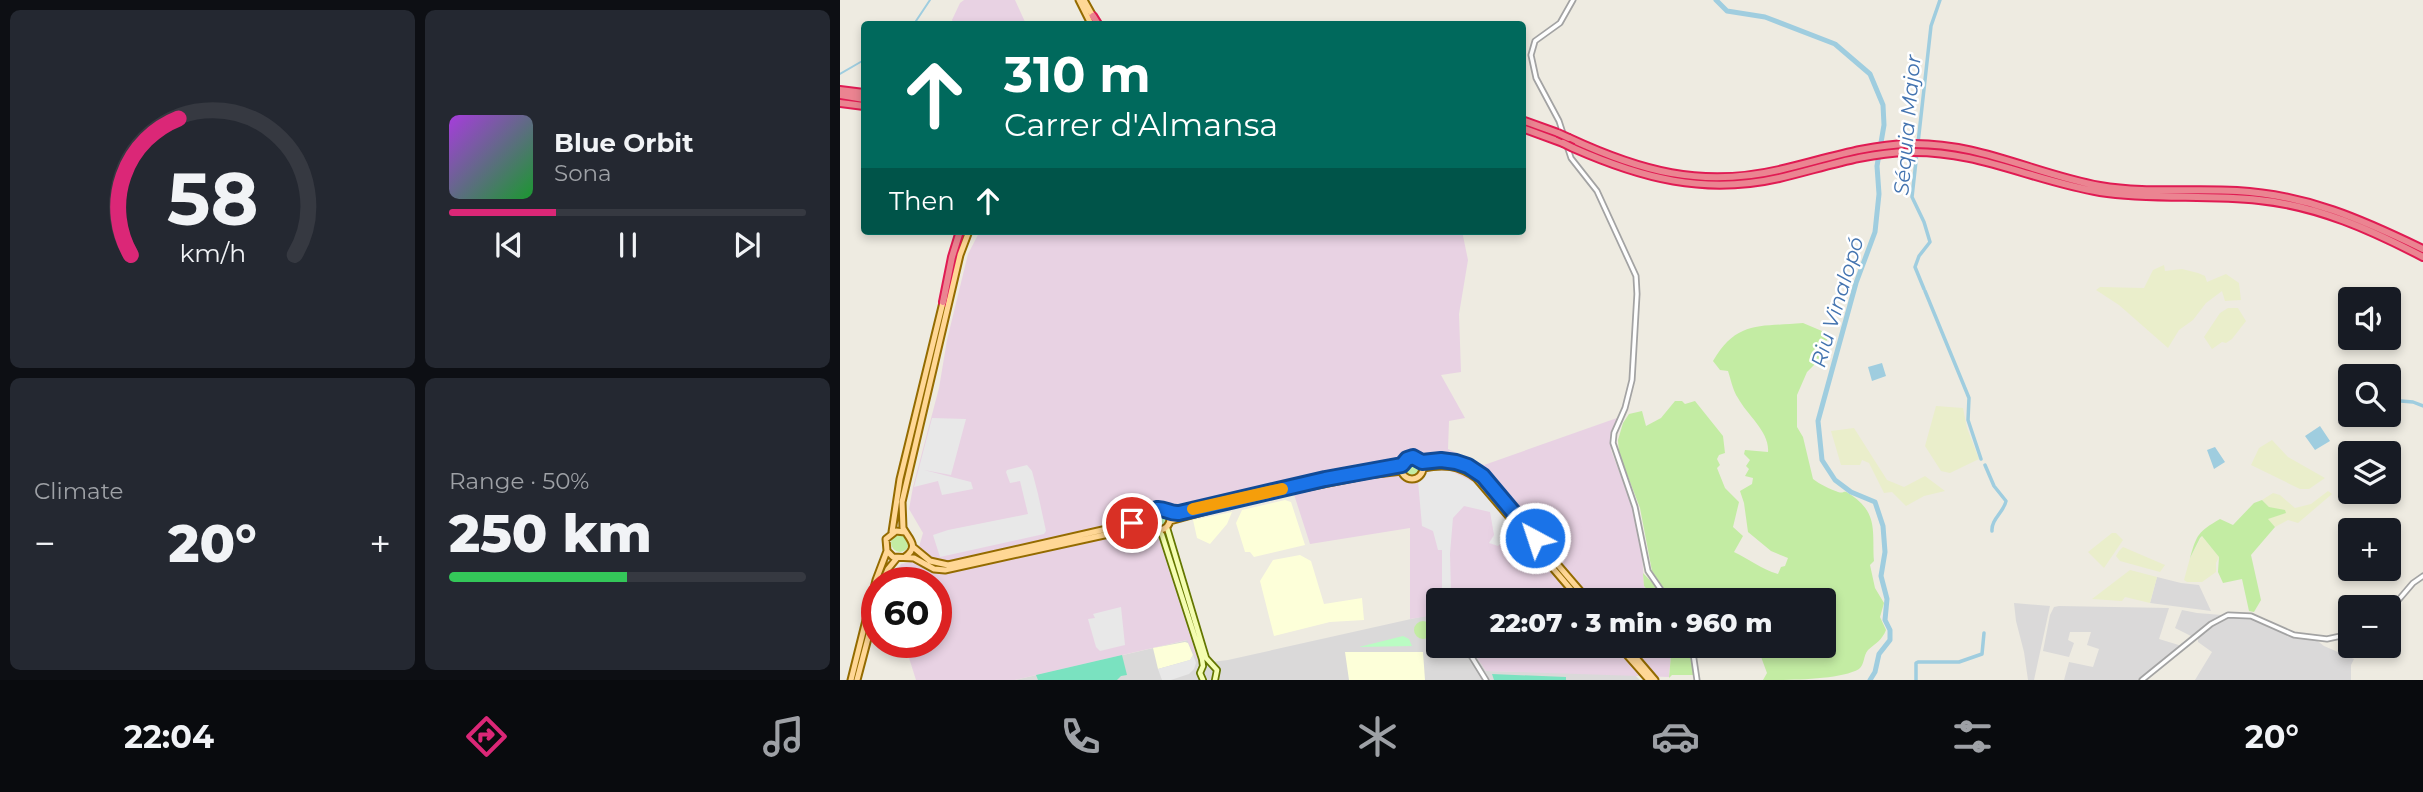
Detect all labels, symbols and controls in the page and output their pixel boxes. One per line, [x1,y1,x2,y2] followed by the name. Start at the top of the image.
[1004,45,1151,104] text: 310 m
[889,49,980,140] icon: ahead
[1888,53,1926,196] water label: Séquia Major
[1004,105,1278,144] text: Carrer d'Almansa
[554,127,693,159] text: Blue Orbit
[167,156,258,244] text: 58
[554,159,612,187] text: Sona
[969,182,1007,220] icon: ahead
[889,185,955,217] text: Then
[490,226,528,264] icon: previous
[609,226,647,264] icon: pause
[728,226,766,264] icon: next
[1805,234,1869,370] water label: Riu Vinalopó
[179,238,246,268] text: km/h
[2338,287,2401,658] map controls
[2338,287,2401,350] button: sound
[2338,364,2401,427] button: search
[2338,441,2401,504] button: layers
[449,467,589,495] text: Range · 50%
[34,477,123,505] text: Climate
[1102,493,1162,553] pin
[1498,501,1572,575] position arrow
[449,502,652,565] text: 250 km
[1113,504,1151,542] icon: arrive
[168,512,257,575] text: 20°
[2338,518,2401,581] button: +
[34,520,56,567] text: −
[369,520,391,567] text: +
[861,567,952,658] speed limit sign: 60
[2338,595,2401,658] button: −
[1490,607,1772,639] text: 22:07 · 3 min · 960 m
[462,712,511,761] icon: directions
[759,712,808,761] icon: music
[1056,712,1105,761] icon: phone
[1353,712,1402,761] icon: climate
[1651,712,1700,761] icon: car
[1948,712,1997,761] icon: filters
[124,717,214,756] text: 22:04
[2245,717,2299,756] text: 20°

